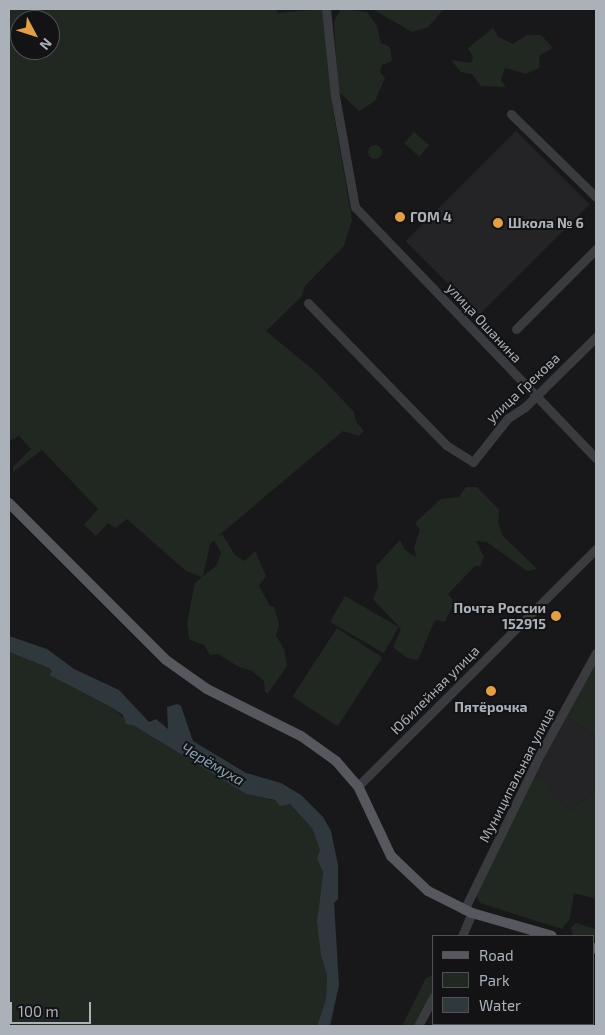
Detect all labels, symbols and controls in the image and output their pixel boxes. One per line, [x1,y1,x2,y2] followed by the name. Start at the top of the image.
[10,10,60,60] north arrow
[36,35,56,54] text: N
[410,209,452,225] place label: ГОМ 4
[394,211,406,223] marker: ГОМ 4
[508,215,584,231] place label: Школа № 6
[492,217,504,229] marker: Школа № 6
[443,280,525,366] street label: улица Ошанина
[483,350,563,426] street label: улица Грекова
[454,600,546,632] place label: Почта России 152915
[550,610,562,622] marker: Почта России 152915
[387,642,483,738] street label: Юбилейная улица
[485,685,497,697] marker: Пятёрочка
[454,699,528,715] place label: Пятёрочка
[476,705,558,845] street label: Муниципальная улица
[178,739,248,789] water label: Черёмуха
[432,935,595,1025] legend
[479,946,514,964] text: Road
[479,971,510,989] text: Park
[12,992,94,1024] scale bar
[479,996,521,1014] text: Water
[18,1002,59,1020] text: 100 m

